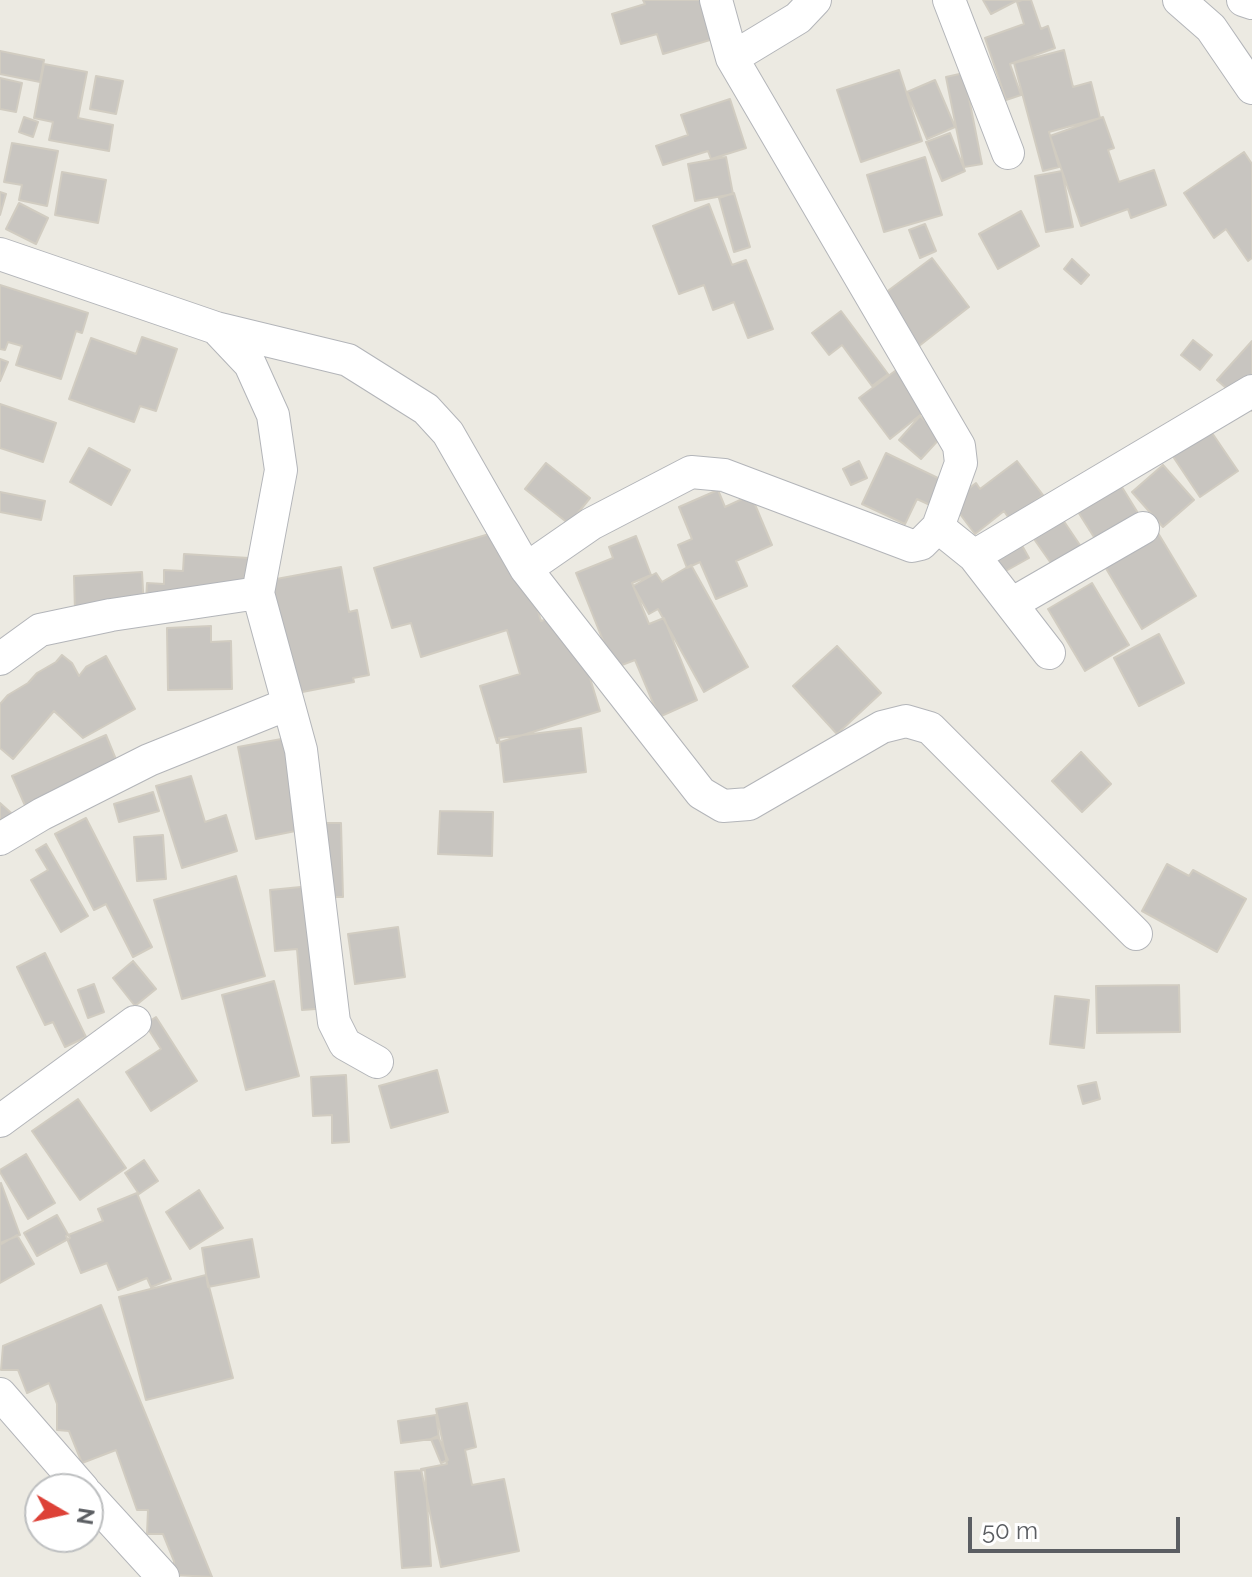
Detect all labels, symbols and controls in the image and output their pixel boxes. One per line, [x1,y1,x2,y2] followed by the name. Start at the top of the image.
[24,1473,104,1553] north arrow
[972,1501,1184,1551] scale bar
[72,1506,100,1527] text: N
[982,1516,1038,1545] text: 50 m

